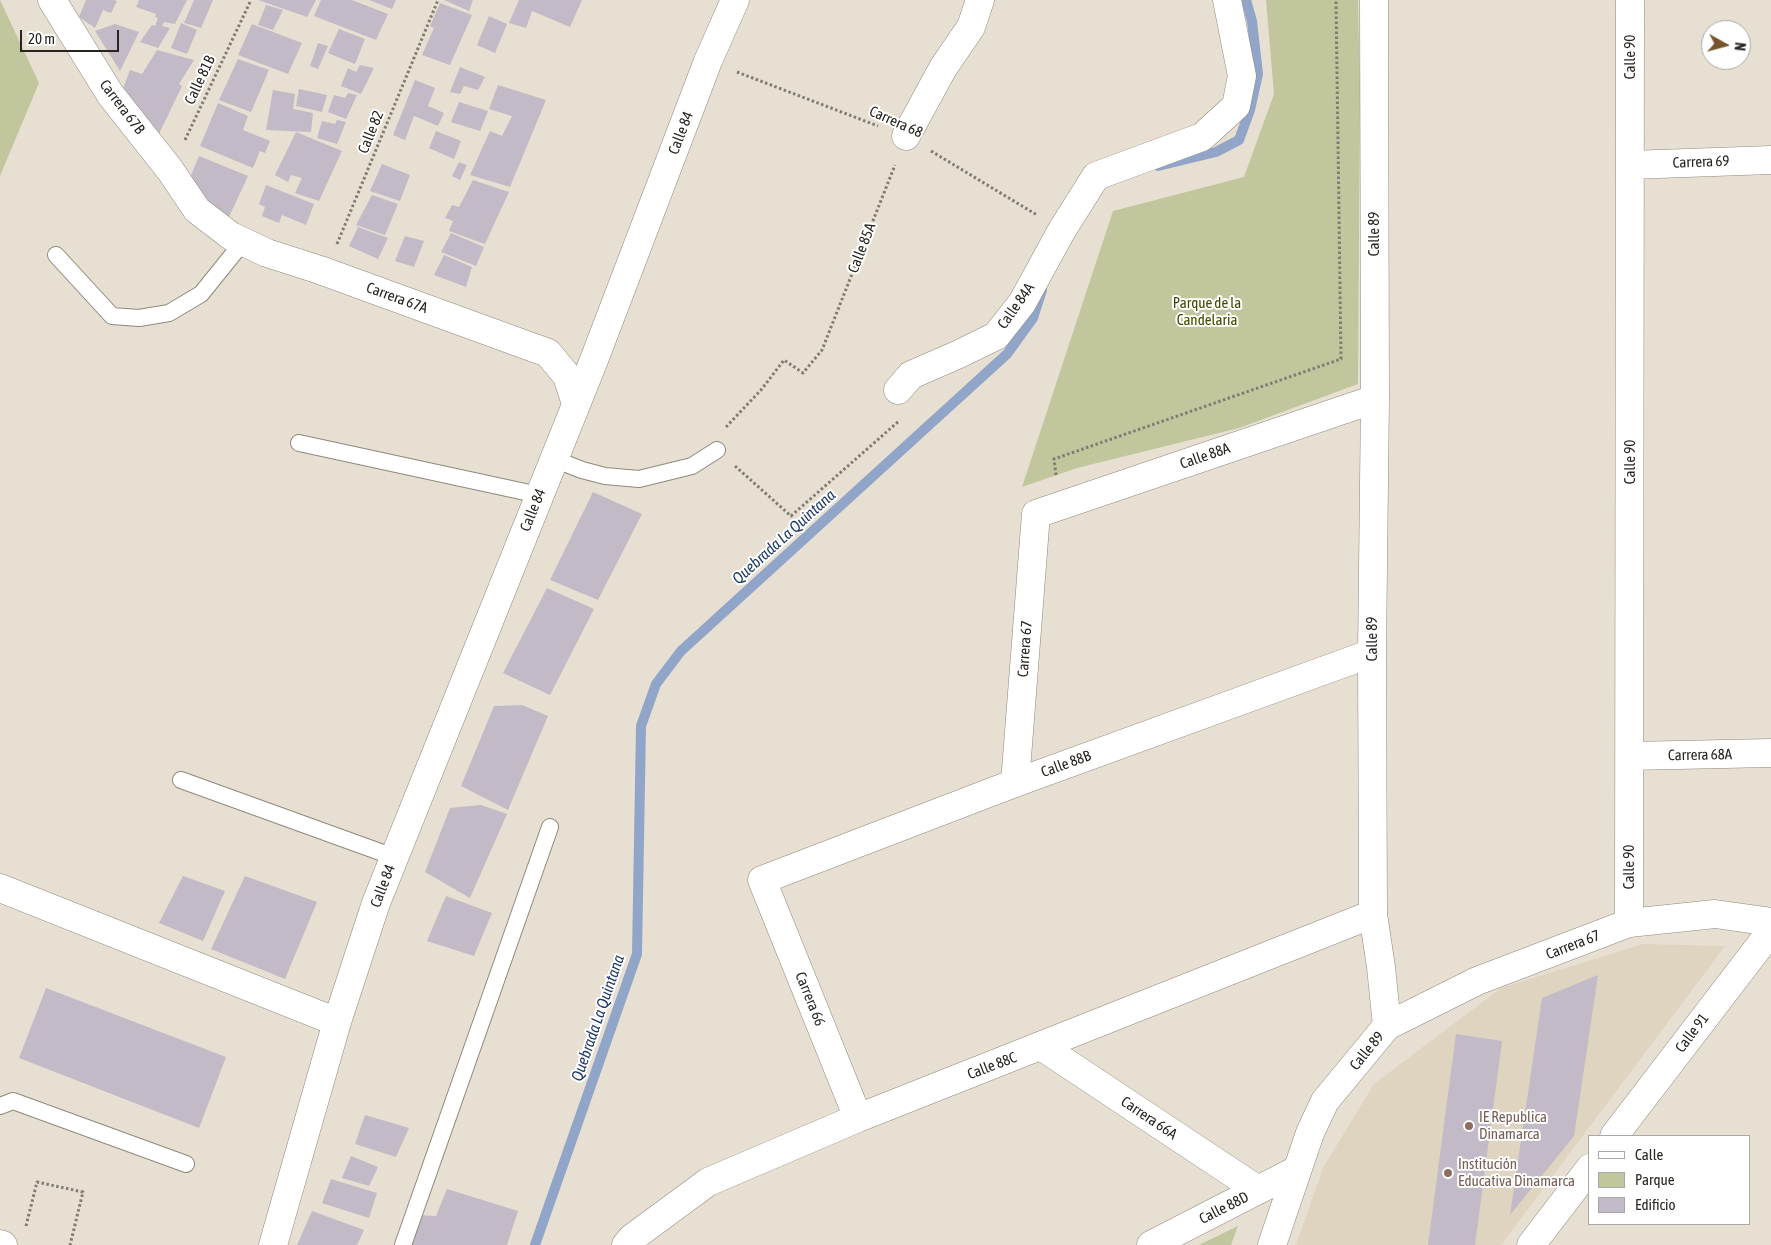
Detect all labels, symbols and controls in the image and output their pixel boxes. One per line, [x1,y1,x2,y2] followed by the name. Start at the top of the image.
[22,20,121,52] scale bar
[1701,20,1751,70] north arrow
[28,30,55,47] text: 20 m
[1621,35,1639,79] street label: Calle 90
[1731,42,1748,52] text: N
[181,53,219,107] street label: Calle 81B
[96,76,148,138] street label: Carrera 67B
[866,102,926,142] street label: Carrera 68
[354,108,388,156] street label: Calle 82
[665,109,697,157] street label: Calle 84
[1672,152,1730,172] street label: Carrera 69
[1365,212,1383,256] street label: Calle 89
[844,221,880,275] street label: Calle 85A
[364,279,430,317] street label: Carrera 67A
[994,280,1038,332] street label: Calle 84A
[1173,294,1241,329] park label: Parque de la Candelaria
[1178,439,1232,473] street label: Calle 88A
[1621,440,1639,484] street label: Calle 90
[516,486,550,534] street label: Calle 84
[728,486,840,588] water label: Quebrada La Quintana
[1363,617,1381,661] street label: Calle 89
[1014,620,1036,678] street label: Carrera 67
[1668,745,1732,765] street label: Carrera 68A
[1039,747,1093,781] street label: Calle 88B
[1620,845,1638,889] street label: Calle 90
[367,862,399,910] street label: Calle 84
[1543,926,1603,964] street label: Carrera 67
[567,952,629,1084] water label: Quebrada La Quintana
[791,969,829,1029] street label: Carrera 66
[1671,1010,1713,1056] street label: Calle 91
[1346,1028,1388,1074] street label: Calle 89
[965,1048,1019,1084] street label: Calle 88C
[1117,1093,1181,1143] street label: Carrera 66A
[1479,1108,1547,1143] place label: IE Republica Dinamarca
[1463,1120,1475,1132] marker: IE Republica Dinamarca
[1588,1135,1751,1225] legend
[1635,1146,1663,1163] text: Calle
[1458,1155,1575,1190] place label: Institución Educativa Dinamarca
[1442,1167,1454,1179] marker: Institución Educativa Dinamarca
[1635,1171,1675,1188] text: Parque
[1196,1188,1252,1228] street label: Calle 88D
[1635,1196,1676,1213] text: Edificio

